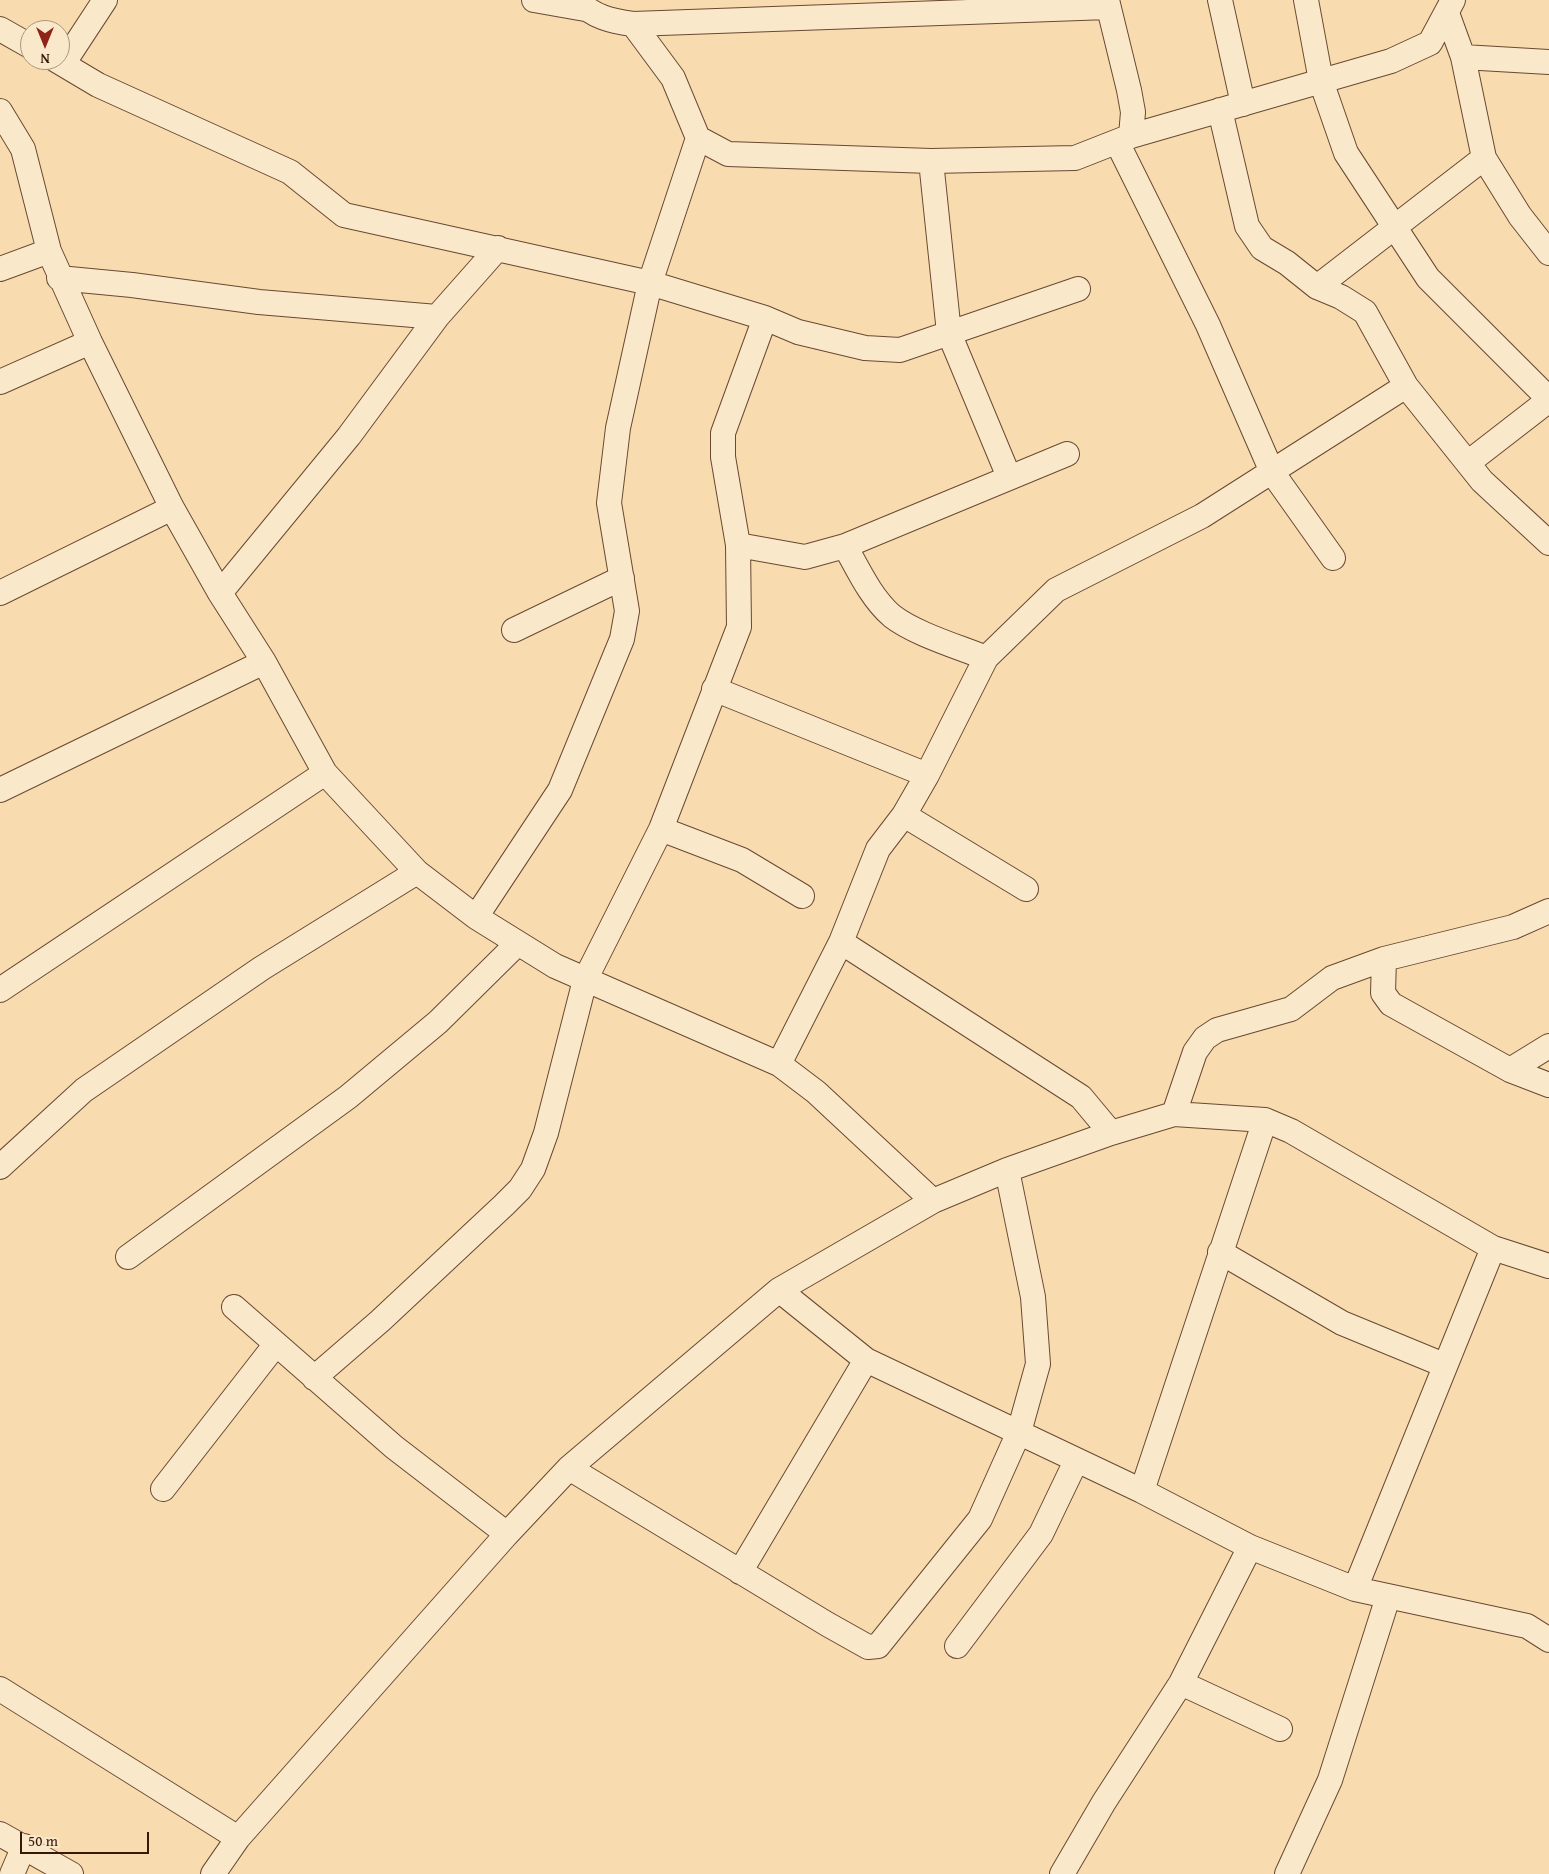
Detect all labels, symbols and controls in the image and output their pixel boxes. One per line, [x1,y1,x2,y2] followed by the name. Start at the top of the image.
[20,20,70,70] north arrow
[40,49,50,69] text: N
[22,1822,151,1854] scale bar
[28,1830,58,1851] text: 50 m

